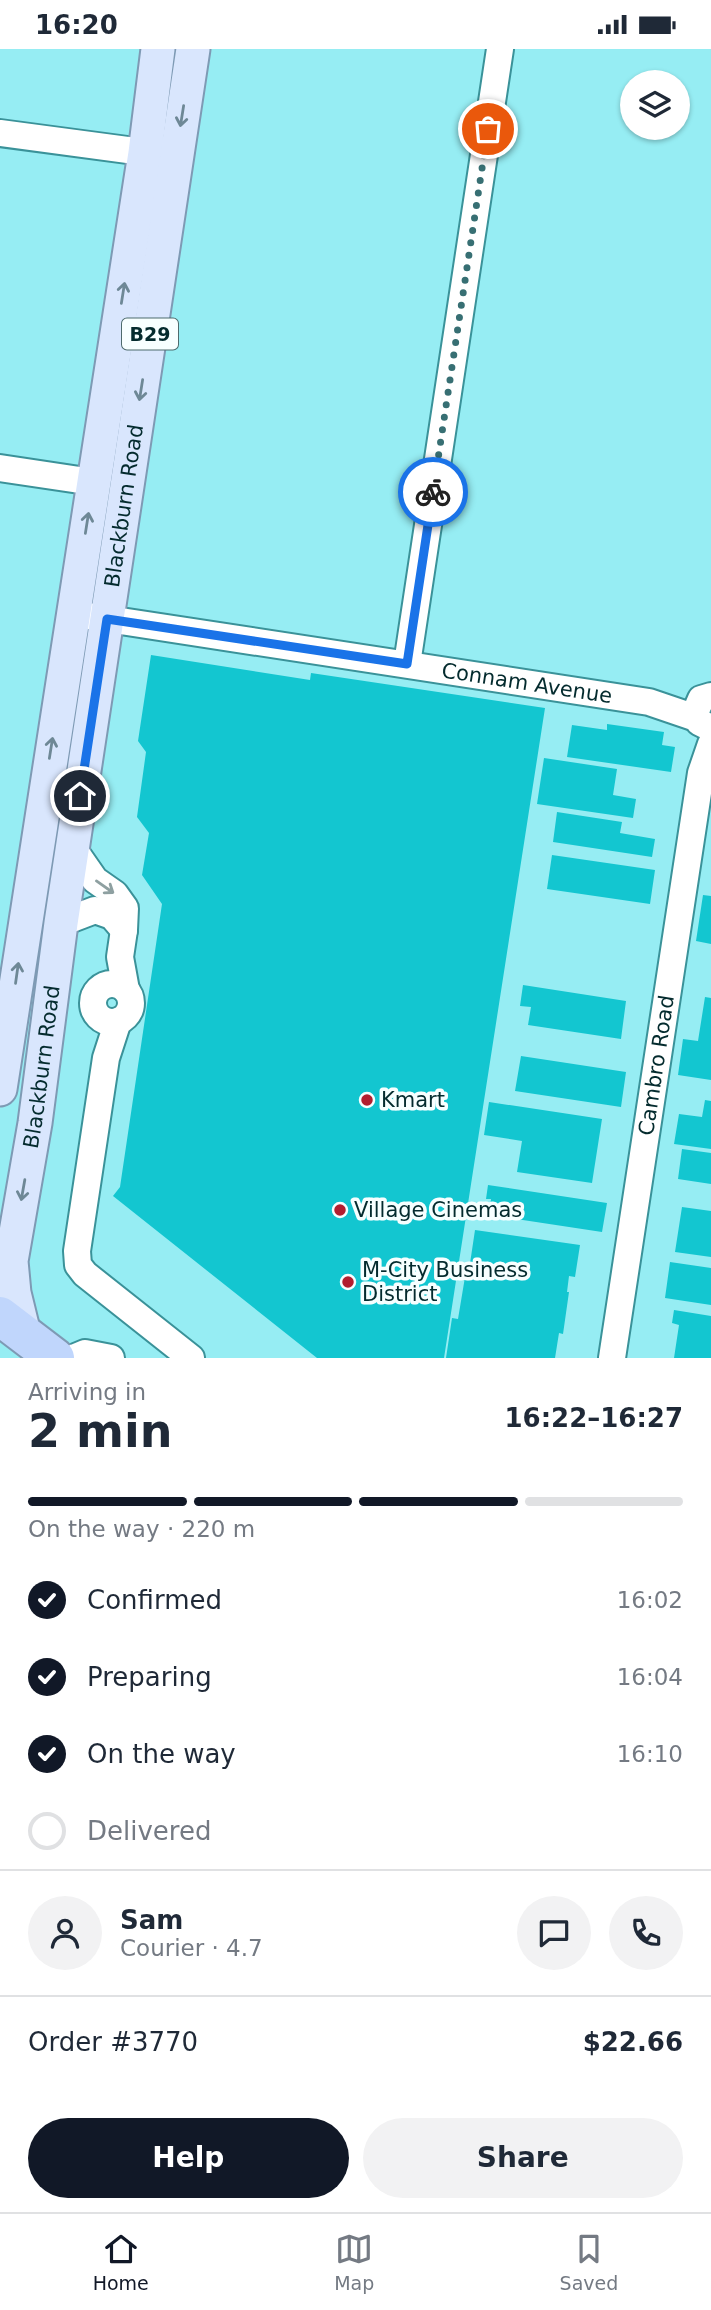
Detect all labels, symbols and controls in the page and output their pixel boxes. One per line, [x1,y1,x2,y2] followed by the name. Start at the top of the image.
[35,10,118,40] text: 16:20
[620,70,690,140] map controls
[620,70,690,140] button: layers
[458,99,518,159] pin
[176,105,189,127] one-way arrow
[469,110,507,148] icon: bag
[117,282,130,305] one-way arrow
[122,319,178,349] road number: B29
[134,378,147,401] one-way arrow
[100,423,148,589] street label: Blackburn Road
[398,457,468,527] courier
[414,473,452,511] icon: bike
[80,512,93,535] one-way arrow
[440,658,614,708] street label: Connam Avenue
[45,737,58,760] one-way arrow
[50,766,110,826] pin
[61,777,99,815] icon: home
[95,880,114,894] one-way arrow
[11,962,24,985] one-way arrow
[19,984,65,1150] street label: Blackburn Road
[634,993,679,1137] street label: Cambro Road
[381,1088,445,1112] place label: Kmart
[359,1092,375,1108] marker: Kmart
[16,1178,29,1201] one-way arrow
[354,1198,522,1222] place label: Village Cinemas
[332,1202,348,1218] marker: Village Cinemas
[362,1258,528,1306] place label: M-City Business District
[340,1274,356,1290] marker: M-City Business District
[28,1379,146,1405] text: Arriving in
[504,1403,683,1433] text: 16:22–16:27
[28,1404,172,1458] text: 2 min
[28,1516,255,1542] text: On the way · 220 m
[28,1581,66,1619] icon: check
[87,1585,222,1615] text: Confirmed
[617,1587,683,1613] text: 16:02
[28,1658,66,1696] icon: check
[87,1662,212,1692] text: Preparing
[617,1664,683,1690] text: 16:04
[28,1735,66,1773] icon: check
[87,1739,236,1769] text: On the way
[617,1741,683,1767] text: 16:10
[87,1816,211,1846] text: Delivered
[28,1896,102,1970] button: person
[517,1896,591,1970] button: chat
[609,1896,683,1970] button: phone
[120,1905,183,1935] text: Sam
[120,1935,263,1961] text: Courier · 4.7
[28,2027,198,2057] text: Order #3770
[583,2027,683,2057] text: $22.66
[28,2118,349,2198] button: Help
[363,2118,683,2198] button: Share
[93,2230,149,2294] tab: Home
[334,2230,374,2294] tab: Map
[560,2230,618,2294] tab: Saved

